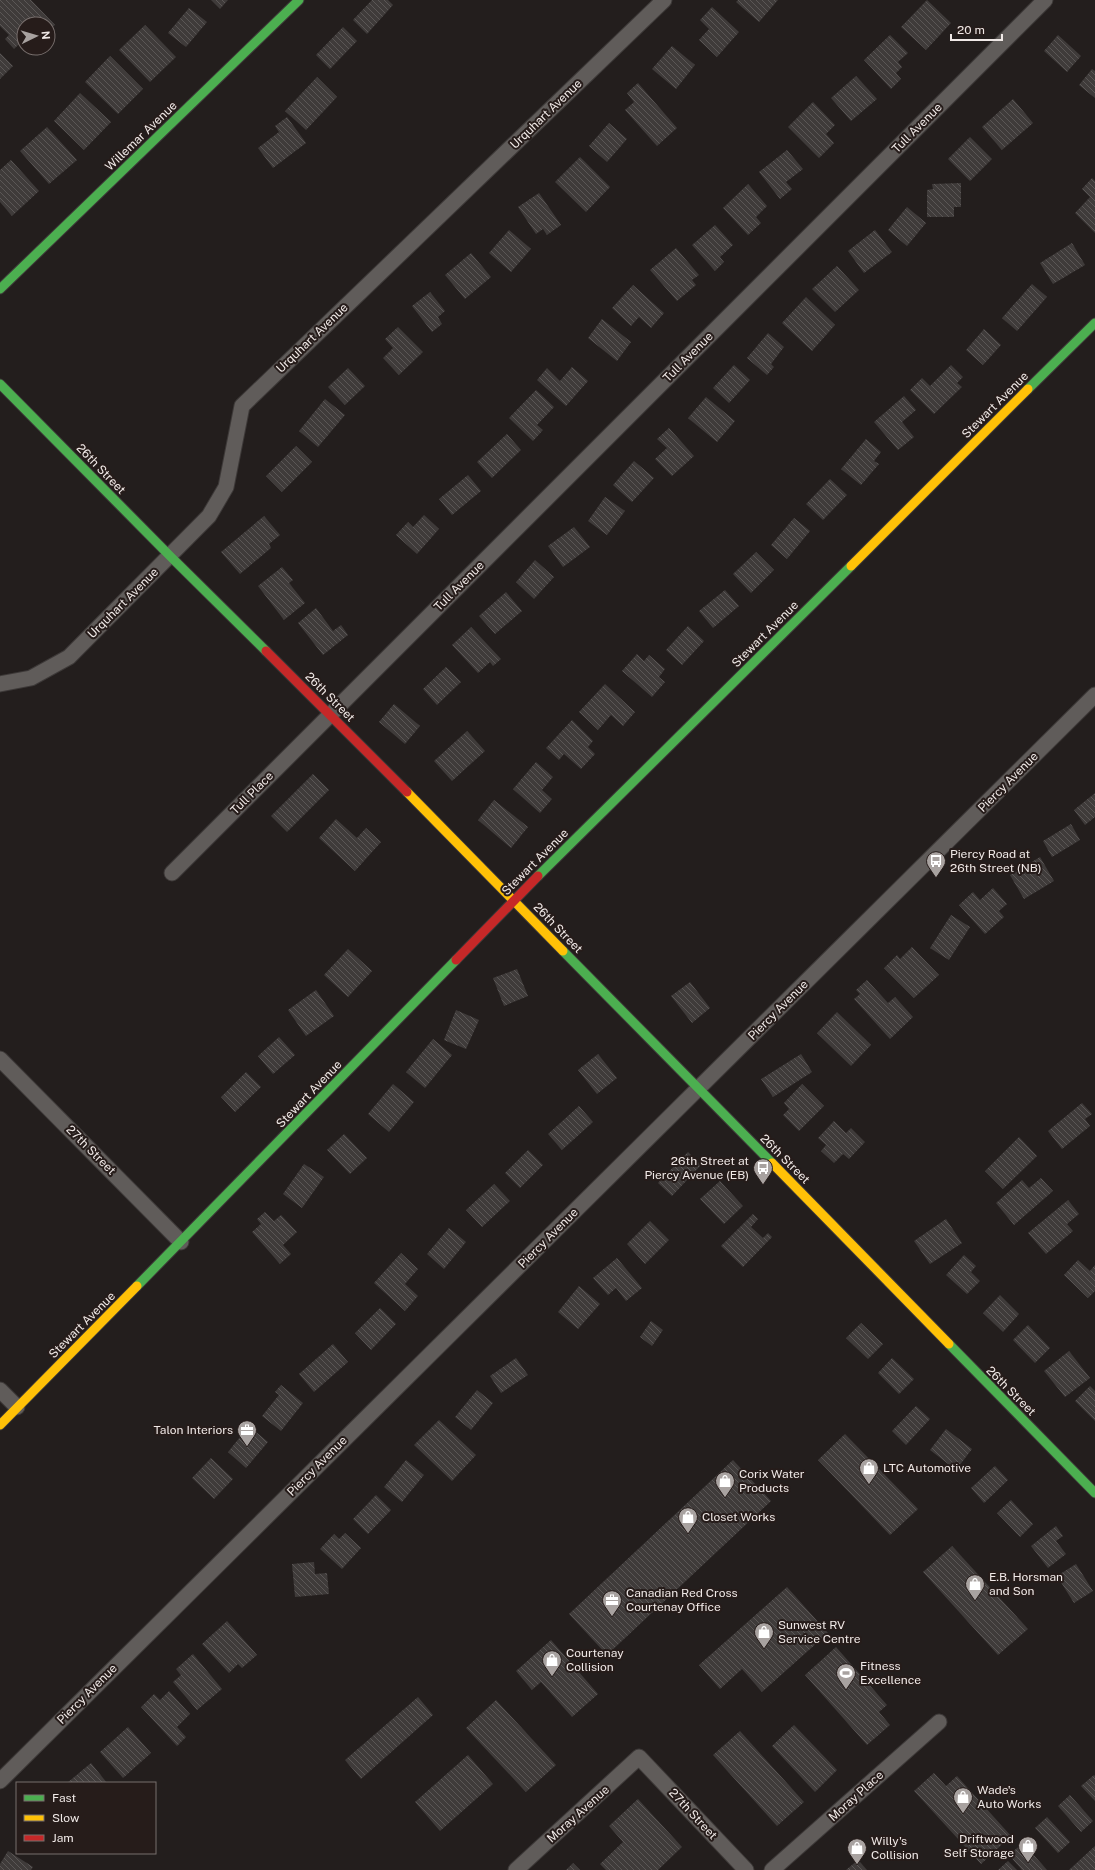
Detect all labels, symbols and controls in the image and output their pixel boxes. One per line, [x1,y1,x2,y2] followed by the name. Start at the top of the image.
[16,16,56,56] north arrow
[951,16,1002,42] scale bar
[957,23,985,37] text: 20 m
[40,30,52,40] text: N
[507,76,585,152] street label: Urquhart Avenue
[102,98,180,174] street label: Willemar Avenue
[889,100,945,156] street label: Tull Avenue
[273,300,351,376] street label: Urquhart Avenue
[660,329,716,385] street label: Tull Avenue
[959,369,1031,441] street label: Stewart Avenue
[74,441,129,497] street label: 26th Street
[431,558,487,614] street label: Tull Avenue
[85,565,161,641] street label: Urquhart Avenue
[729,598,801,670] street label: Stewart Avenue
[302,669,358,725] street label: 26th Street
[975,749,1041,815] street label: Piercy Avenue
[228,769,276,817] street label: Tull Place
[499,826,571,898] street label: Stewart Avenue
[950,847,1041,875] place label: Piercy Road at 26th Street (NB)
[925,850,947,878] bus stop icon: Piercy Road at 26th Street (NB)
[531,900,586,956] street label: 26th Street
[745,977,811,1043] street label: Piercy Avenue
[273,1057,345,1131] street label: Stewart Avenue
[63,1122,119,1178] street label: 27th Street
[757,1131,813,1187] street label: 26th Street
[644,1154,749,1182] place label: 26th Street at Piercy Avenue (EB)
[752,1157,774,1185] bus stop icon: 26th Street at Piercy Avenue (EB)
[515,1205,581,1271] street label: Piercy Avenue
[46,1289,118,1361] street label: Stewart Avenue
[983,1363,1039,1419] street label: 26th Street
[236,1419,258,1447] office icon: Talon Interiors
[153,1423,233,1437] place label: Talon Interiors
[284,1433,350,1499] street label: Piercy Avenue
[858,1457,880,1485] shop icon: LTC Automotive
[883,1461,971,1475] place label: LTC Automotive
[739,1467,805,1495] place label: Corix Water Products
[714,1470,736,1498] shop icon: Corix Water Products
[677,1506,699,1534] shop icon: Closet Works
[702,1510,775,1524] place label: Closet Works
[989,1570,1063,1598] place label: E.B. Horsman and Son
[964,1573,986,1601] shop icon: E.B. Horsman and Son
[626,1586,738,1614] place label: Canadian Red Cross Courtenay Office
[601,1589,623,1617] office icon: Canadian Red Cross Courtenay Office
[778,1618,861,1646] place label: Sunwest RV Service Centre
[753,1621,775,1649] shop icon: Sunwest RV Service Centre
[566,1646,624,1674] place label: Courtenay Collision
[541,1649,563,1677] shop icon: Courtenay Collision
[860,1659,921,1687] place label: Fitness Excellence
[54,1661,120,1727] street label: Piercy Avenue
[835,1662,857,1690] sports icon: Fitness Excellence
[826,1768,886,1824] street label: Moray Place
[16,1782,156,1854] legend
[544,1782,612,1846] street label: Moray Avenue
[977,1783,1041,1811] place label: Wade's Auto Works
[666,1786,720,1842] street label: 27th Street
[952,1786,974,1814] shop icon: Wade's Auto Works
[52,1791,77,1805] text: Fast
[52,1811,80,1825] text: Slow
[52,1831,74,1845] text: Jam
[944,1832,1014,1860] place label: Driftwood Self Storage
[871,1834,919,1862] place label: Willy's Collision
[1017,1835,1039,1863] shop icon: Driftwood Self Storage
[846,1837,868,1865] shop icon: Willy's Collision

